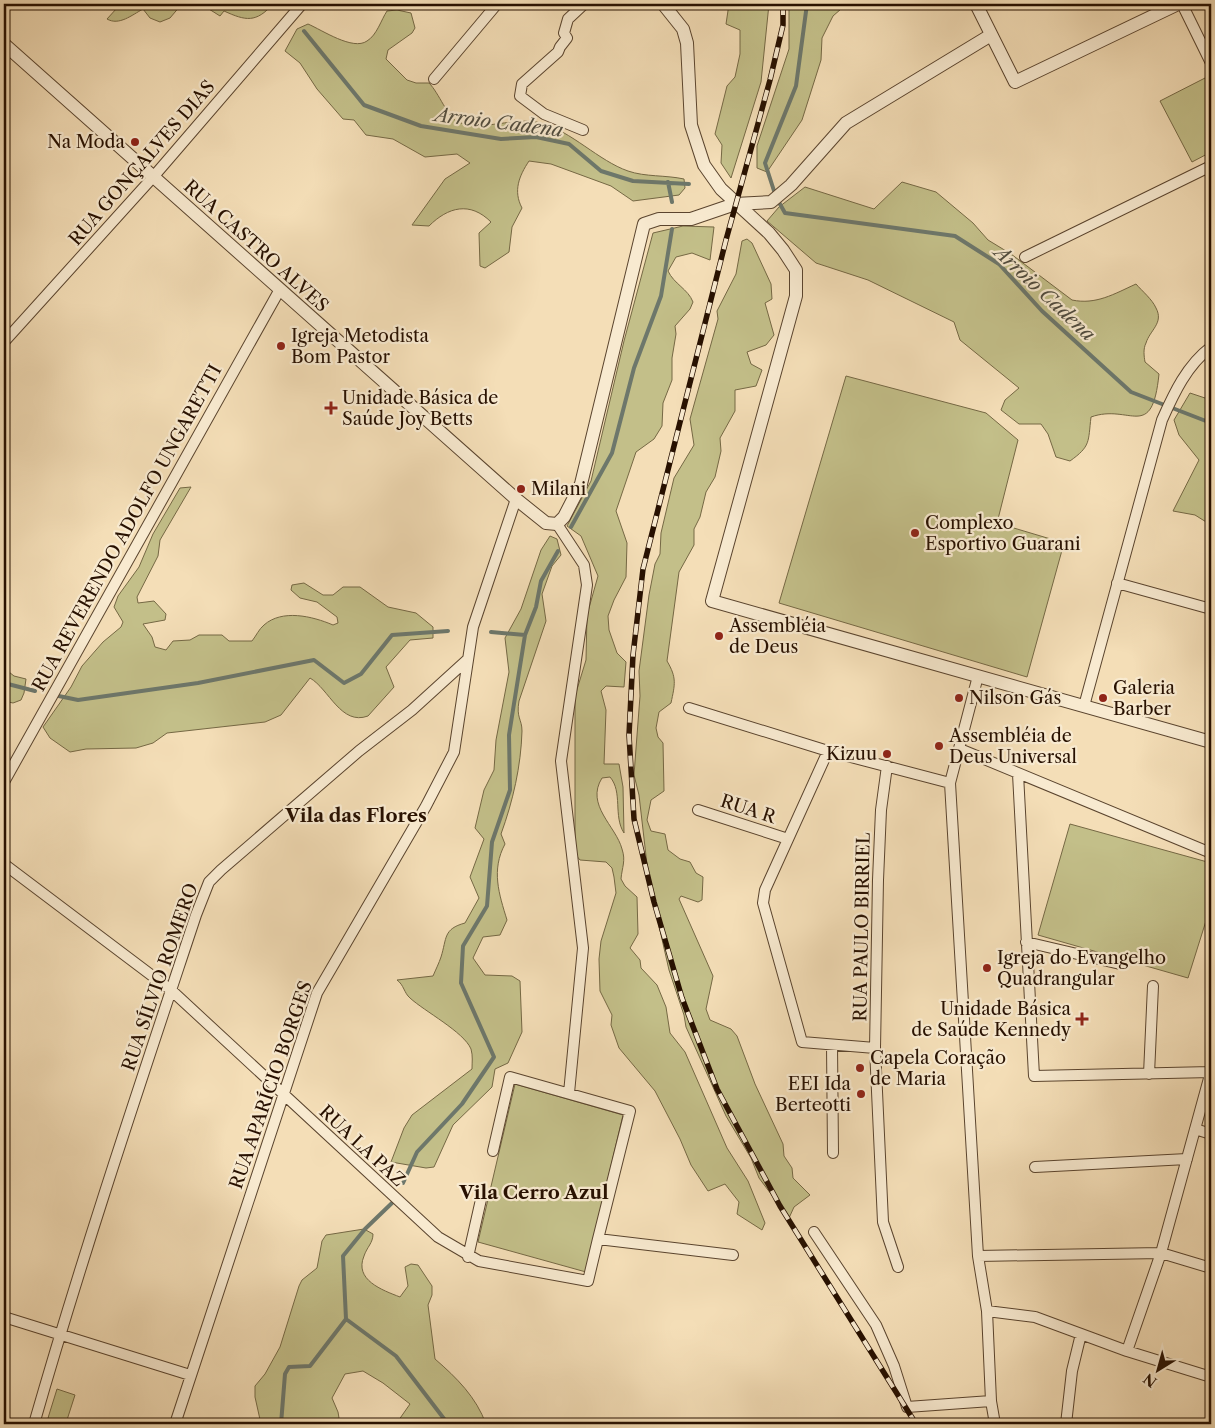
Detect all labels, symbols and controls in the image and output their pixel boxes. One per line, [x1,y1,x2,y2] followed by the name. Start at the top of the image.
[64,76,220,250] street label: RUA GONÇALVES DIAS
[430,103,565,142] water label: Arroio Cadena
[47,131,125,153] place label: Na Moda
[129,136,141,148] marker: Na Moda
[179,175,333,317] street label: RUA CASTRO ALVES
[987,239,1100,346] water label: Arroio Cadena
[291,325,429,368] place label: Igreja Metodista Bom Pastor
[275,340,287,352] marker: Igreja Metodista Bom Pastor
[28,361,226,695] street label: RUA REVERENDO ADOLFO UNGARETTI
[342,387,498,430] place label: Unidade Básica de Saúde Joy Betts
[324,401,338,415] marker: Unidade Básica de Saúde Joy Betts
[531,478,587,500] place label: Milani
[515,483,527,495] marker: Milani
[925,512,1081,555] place label: Complexo Esportivo Guarani
[909,527,921,539] marker: Complexo Esportivo Guarani
[728,615,827,658] place label: Assembléia de Deus
[713,630,725,642] marker: Assembléia de Deus
[1113,677,1175,720] place label: Galeria Barber
[969,687,1061,709] place label: Nilson Gás
[953,692,965,704] marker: Nilson Gás
[1097,692,1109,704] marker: Galeria Barber
[948,725,1077,768] place label: Assembléia de Deus Universal
[933,740,945,752] marker: Assembléia de Deus Universal
[826,743,877,765] place label: Kizuu
[881,748,893,760] marker: Kizuu
[718,790,779,828] street label: RUA R
[284,804,427,827] district label: Vila das Flores
[849,832,875,1022] street label: RUA PAULO BIRRIEL
[117,880,203,1074] street label: RUA SÍLVIO ROMERO
[997,947,1166,990] place label: Igreja do Evangelho Quadrangular
[981,962,993,974] marker: Igreja do Evangelho Quadrangular
[224,978,317,1192] street label: RUA APARÍCIO BORGES
[911,998,1072,1041] place label: Unidade Básica de Saúde Kennedy
[1075,1012,1089,1026] marker: Unidade Básica de Saúde Kennedy
[870,1047,1006,1090] place label: Capela Coração de Maria
[854,1062,866,1074] marker: Capela Coração de Maria
[775,1073,852,1116] place label: EEI Ida Berteotti
[855,1088,867,1100] marker: EEI Ida Berteotti
[315,1101,409,1191] street label: RUA LA PAZ
[458,1181,609,1204] district label: Vila Cerro Azul
[1132,1346,1182,1396] north arrow
[1140,1370,1160,1391] text: N

